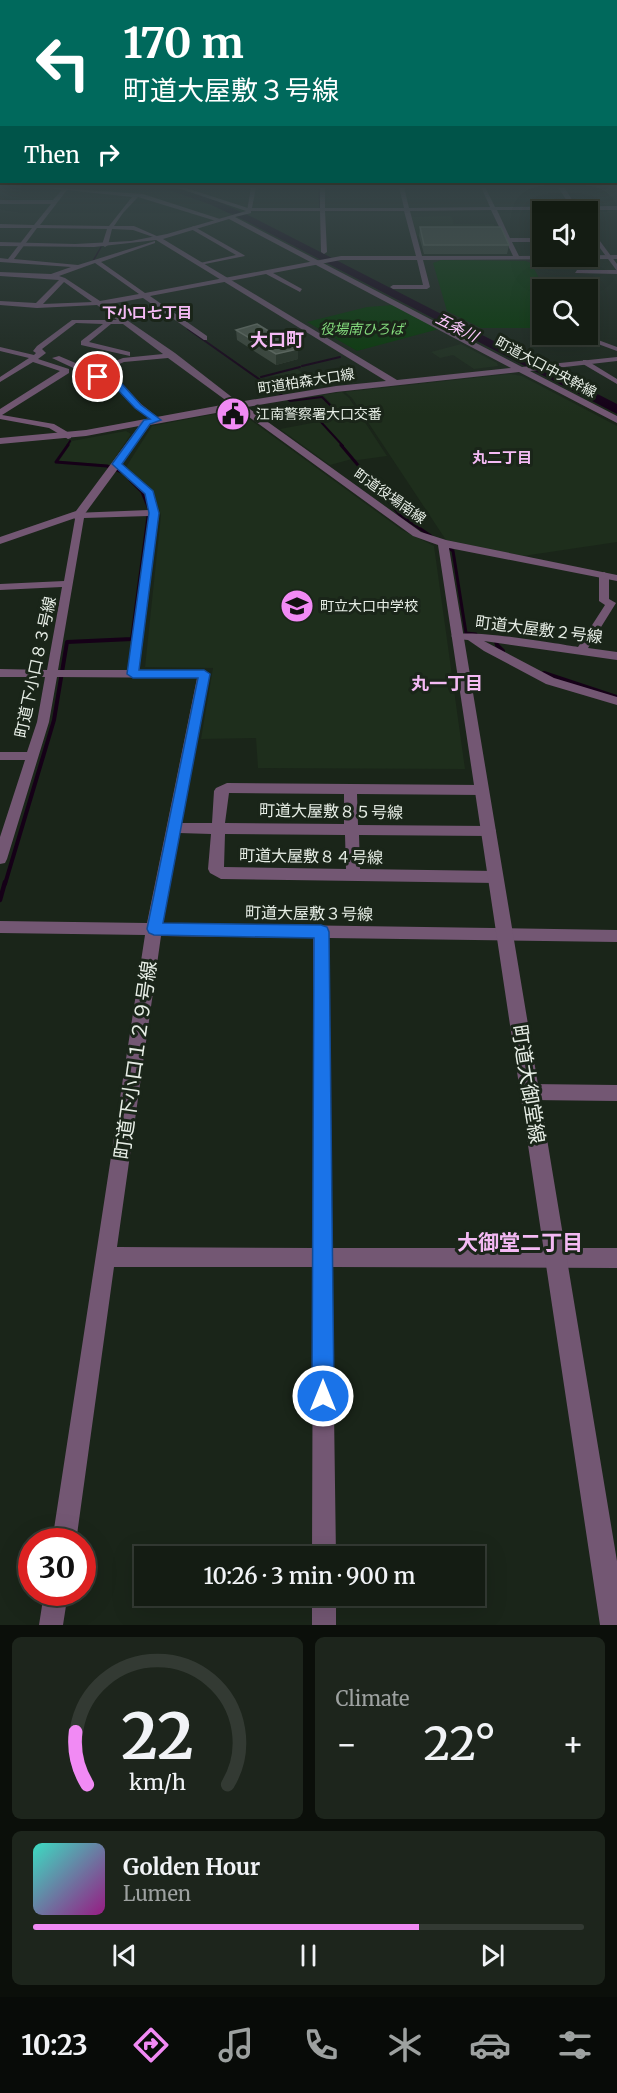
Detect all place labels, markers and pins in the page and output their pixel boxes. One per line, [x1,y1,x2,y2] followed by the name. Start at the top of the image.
[72,351,123,402] pin
[215,396,251,432] public building icon: 江南警察署大口交番
[256,405,382,423] place label: 江南警察署大口交番
[279,588,315,624] school or university icon: 町立大口中学校
[320,597,418,615] place label: 町立大口中学校

